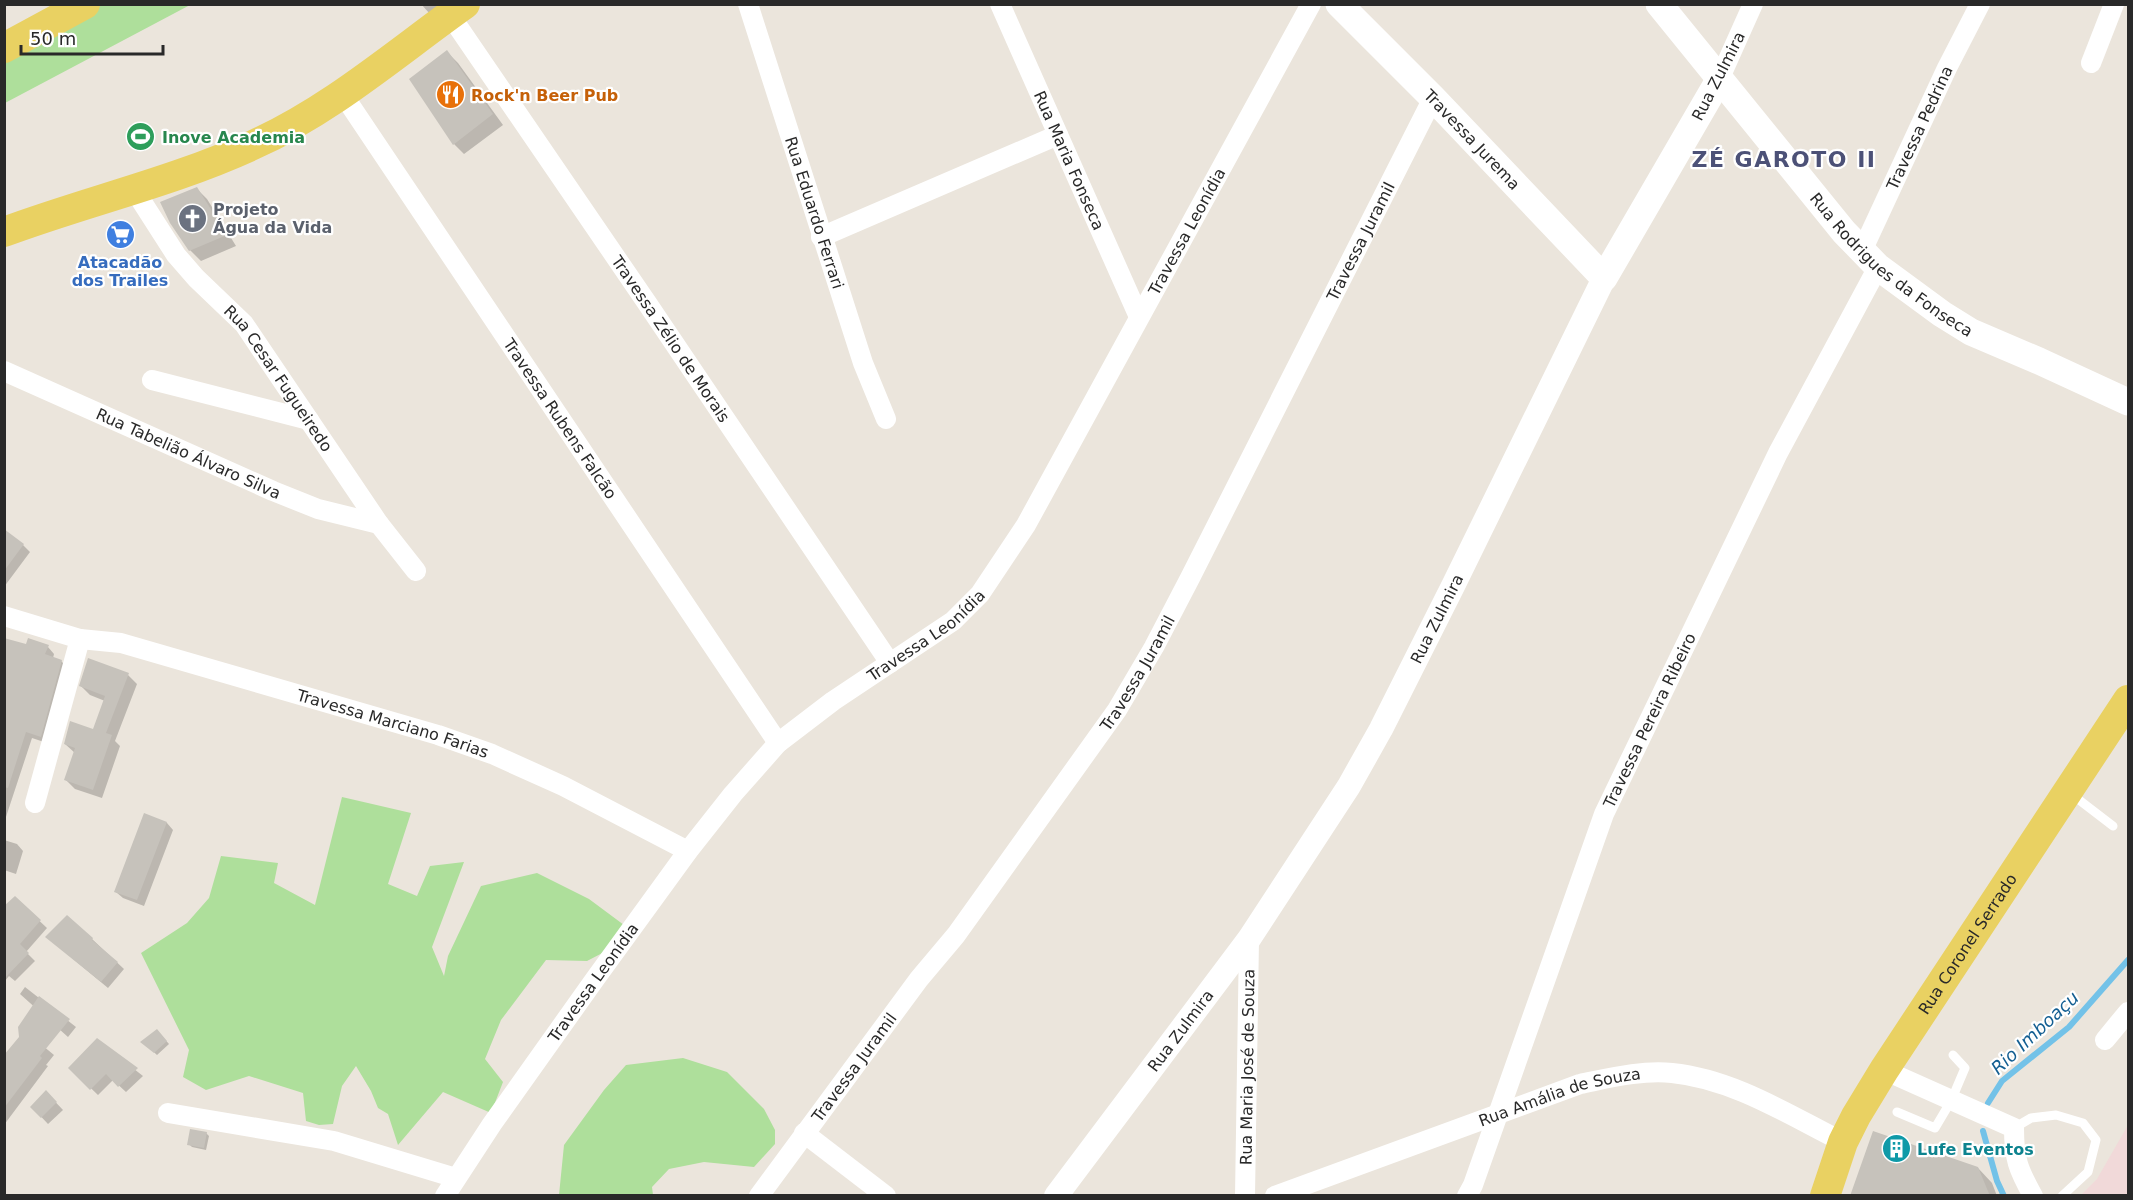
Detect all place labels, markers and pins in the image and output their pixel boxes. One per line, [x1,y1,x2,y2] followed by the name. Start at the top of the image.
[434,79,466,111] restaurant icon: Rock'n Beer Pub
[471,86,618,105] place label: Rock'n Beer Pub
[125,121,157,153] sports icon: Inove Academia
[162,128,305,147] place label: Inove Academia
[213,200,332,237] place label: Projeto Água da Vida
[176,202,208,234] church icon: Projeto Água da Vida
[104,218,136,250] supermarket icon: Atacadão dos Trailes
[72,253,168,290] place label: Atacadão dos Trailes
[1880,1133,1912,1165] building icon: Lufe Eventos
[1917,1140,2034,1159] place label: Lufe Eventos

